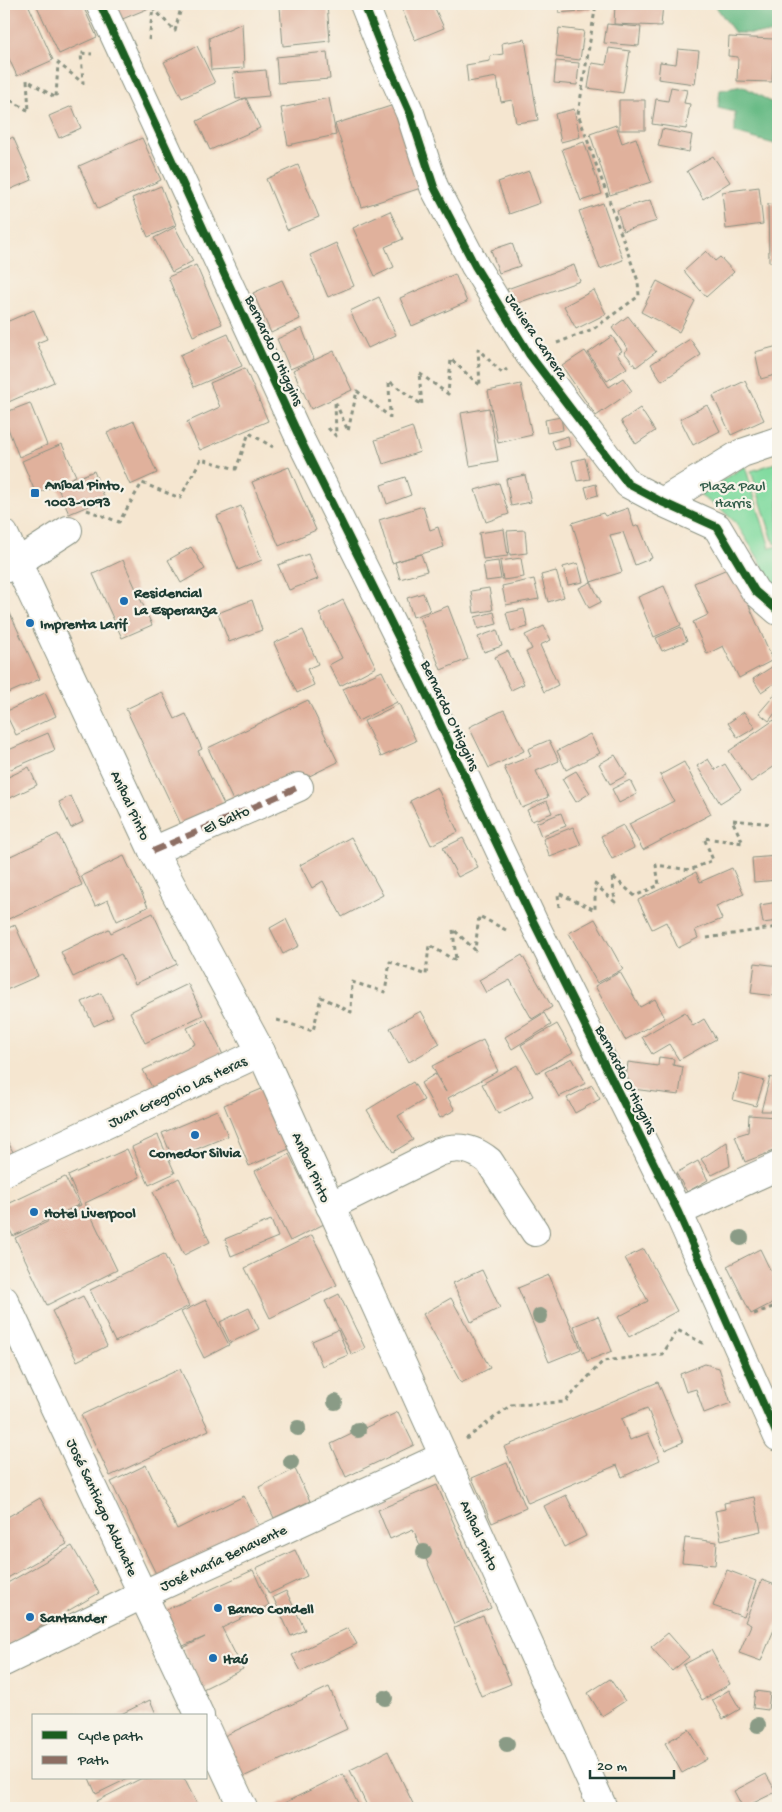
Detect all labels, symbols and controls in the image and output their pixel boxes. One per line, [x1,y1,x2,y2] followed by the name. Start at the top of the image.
[500,291,571,384] street label: Javiera Carrera
[239,292,307,409] street label: Bernardo O'Higgins
[44,477,125,512] place label: Aníbal Pinto, 1003-1093
[699,478,766,513] park label: Plaza Paul Harris
[29,487,41,499] marker: Aníbal Pinto, 1003-1093
[133,585,218,620] place label: Residencial La Esperanza
[118,595,130,607] marker: Residencial La Esperanza
[40,616,128,634] place label: Imprenta Larif
[24,617,36,629] marker: Imprenta Larif
[415,657,483,774] street label: Bernardo O'Higgins
[105,768,153,844] street label: Aníbal Pinto
[201,803,253,839] street label: El Salto
[590,1022,661,1138] street label: Bernardo O'Higgins
[106,1053,251,1133] street label: Juan Gregorio Las Heras
[189,1129,201,1141] marker: Comedor Silvia
[287,1130,334,1206] street label: Aníbal Pinto
[148,1145,241,1163] place label: Comedor Silvia
[44,1205,136,1223] place label: Hotel Liverpool
[28,1206,40,1218] marker: Hotel Liverpool
[61,1436,141,1580] street label: José Santiago Aldunate
[455,1498,502,1574] street label: Aníbal Pinto
[158,1521,290,1596] street label: José María Benavente
[227,1601,314,1619] place label: Banco Condell
[212,1602,224,1614] marker: Banco Condell
[40,1610,108,1628] place label: Santander
[24,1611,36,1623] marker: Santander
[223,1651,249,1669] place label: Itaú
[207,1652,219,1664] marker: Itaú
[32,1714,208,1780] legend
[78,1728,143,1746] text: Cycle path
[590,1747,673,1779] scale bar
[77,1752,109,1770] text: Path
[597,1758,627,1776] text: 20 m

